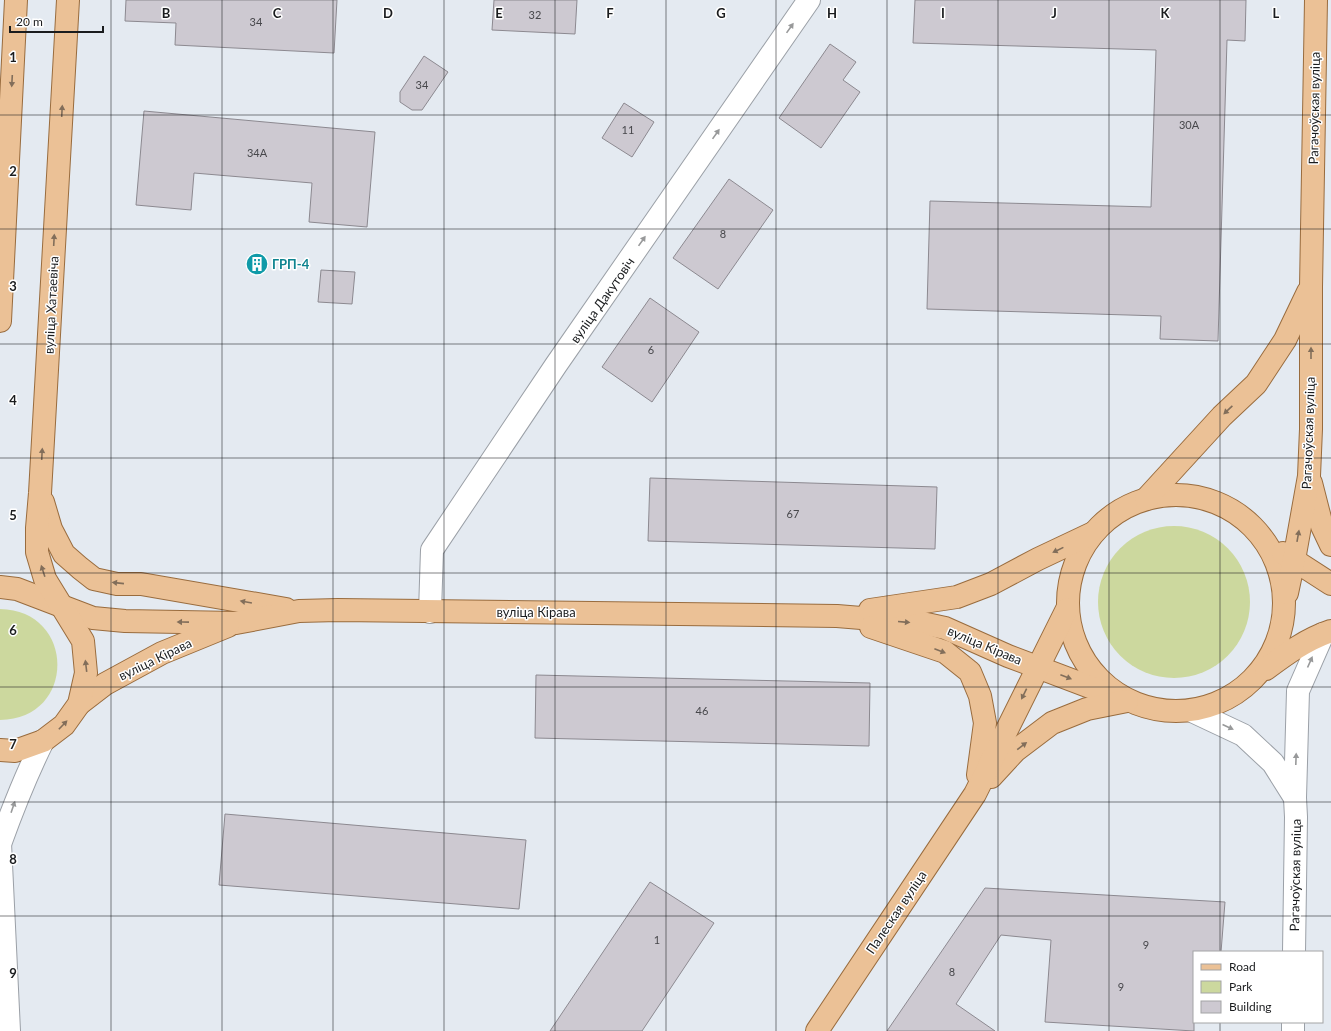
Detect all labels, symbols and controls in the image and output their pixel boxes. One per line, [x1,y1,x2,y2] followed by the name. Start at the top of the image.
[162,5,171,21] text: B
[273,5,282,21] text: C
[383,5,393,21] text: D
[495,5,503,21] text: E
[606,5,614,21] text: F
[716,5,726,21] text: G
[827,5,837,21] text: H
[941,5,945,21] text: I
[1051,5,1057,21] text: J
[1161,5,1171,21] text: K
[1273,5,1280,21] text: L
[10,8,103,34] scale bar
[529,8,541,21] house number: 32
[16,14,43,29] text: 20 m
[250,15,263,28] house number: 34
[786,22,794,33] one-way arrow
[9,49,17,65] text: 1
[1305,51,1323,165] street label: Рагачоўская вуліца
[9,75,15,88] one-way arrow
[416,78,429,91] house number: 34
[58,104,65,117] one-way arrow
[1179,118,1200,131] house number: 30А
[622,123,634,136] house number: 11
[712,129,720,140] one-way arrow
[247,146,268,159] house number: 34А
[9,163,17,179] text: 2
[720,227,726,240] house number: 8
[51,234,58,246] one-way arrow
[638,236,646,247] one-way arrow
[244,251,270,277] building icon: ГРП-4
[567,254,637,346] street label: вуліца Дакутовіч
[40,256,62,354] street label: вуліца Хатаевіча
[272,256,310,272] place label: ГРП-4
[9,278,17,294] text: 3
[648,343,654,356] house number: 6
[1308,346,1314,359] one-way arrow
[1298,376,1318,490] street label: Рагачоўская вуліца
[9,392,17,408] text: 4
[1223,405,1233,415] one-way arrow
[39,448,46,460] one-way arrow
[9,507,17,523] text: 5
[787,507,799,520] house number: 67
[1296,530,1302,542] one-way arrow
[1052,547,1064,553] one-way arrow
[40,565,46,577] one-way arrow
[112,580,124,586] one-way arrow
[240,598,253,604] one-way arrow
[496,604,576,620] street label: вуліца Кірава
[898,618,910,625] one-way arrow
[176,619,189,625] one-way arrow
[9,622,17,638] text: 6
[945,622,1025,668] street label: вуліца Кірава
[116,634,194,684] street label: вуліца Кірава
[935,648,946,654] one-way arrow
[1307,657,1313,668] one-way arrow
[82,660,89,672] one-way arrow
[1060,675,1072,681] one-way arrow
[1021,688,1027,700] one-way arrow
[696,704,708,717] house number: 46
[58,720,68,730] one-way arrow
[1222,725,1234,731] one-way arrow
[9,736,17,752] text: 7
[1017,742,1027,750] one-way arrow
[1293,752,1299,765] one-way arrow
[10,801,16,813] one-way arrow
[1286,818,1304,932] street label: Рагачоўская вуліца
[9,851,17,867] text: 8
[862,867,930,957] street label: Палеская вуліца
[654,933,660,946] house number: 1
[1143,938,1149,951] house number: 9
[1193,951,1323,1023] legend
[1229,959,1256,974] text: Road
[9,965,17,981] text: 9
[949,965,955,978] house number: 8
[1229,979,1253,994] text: Park
[1118,980,1124,993] house number: 9
[1229,999,1272,1014] text: Building

